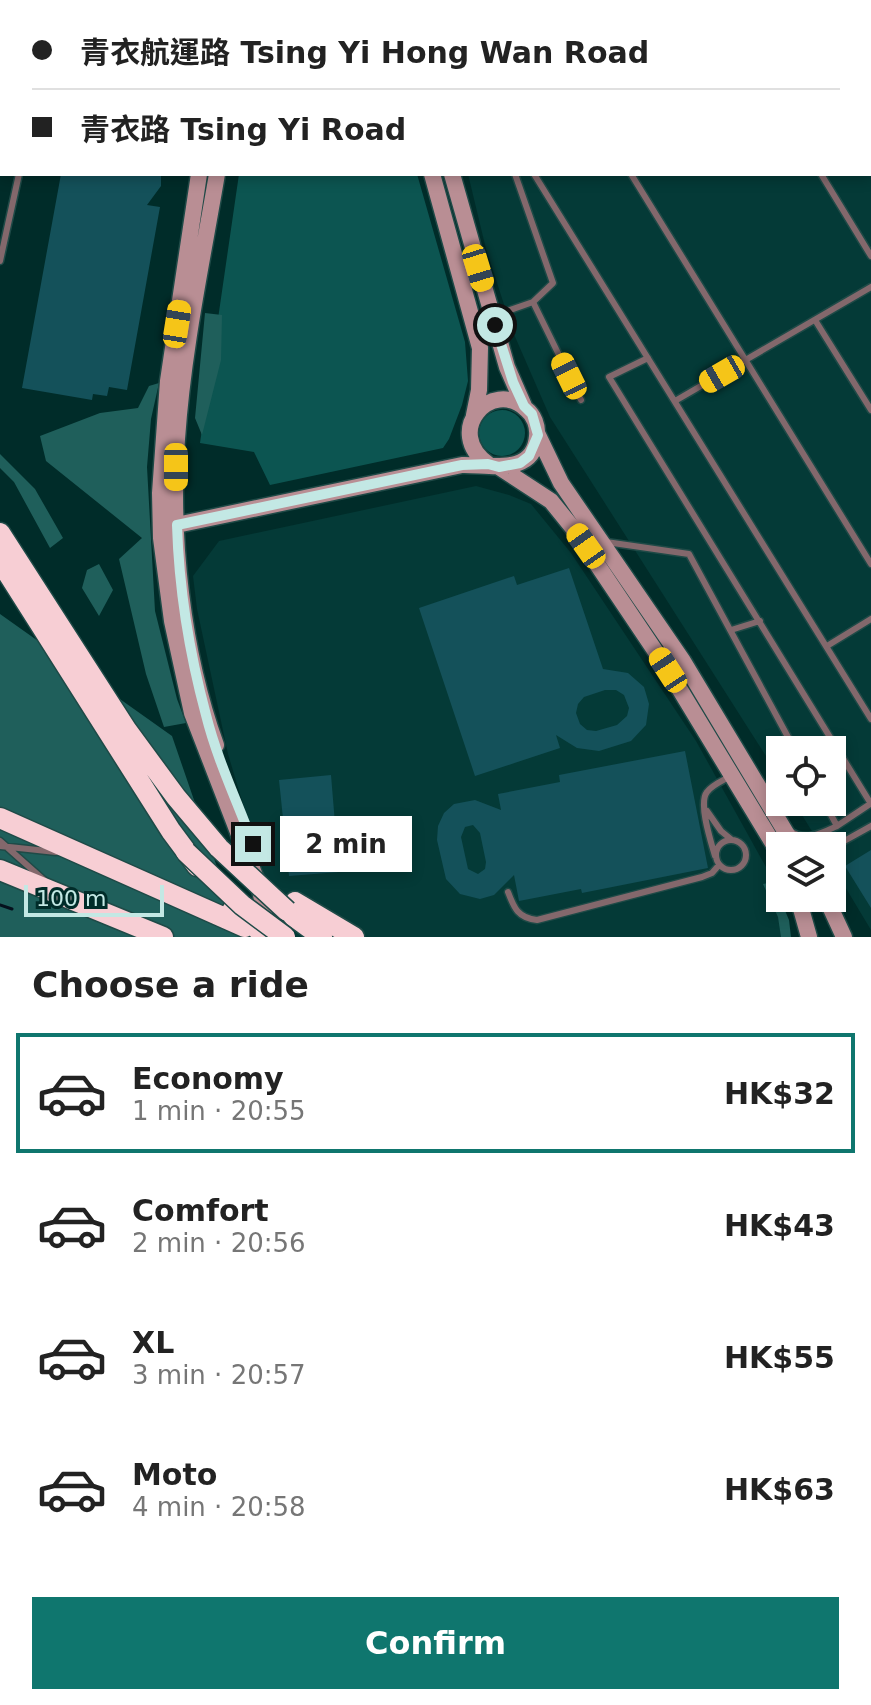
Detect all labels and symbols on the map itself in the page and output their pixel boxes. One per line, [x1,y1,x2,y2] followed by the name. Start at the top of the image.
[460,242,496,294] car
[161,298,193,350] car
[477,307,513,343] route start
[548,349,590,403] car
[695,352,749,396] car
[164,443,188,491] car
[562,519,610,573] car
[645,643,691,697] car
[281,816,413,872] callout: 2 min
[235,826,271,862] route end
[24,881,164,917] scale bar

